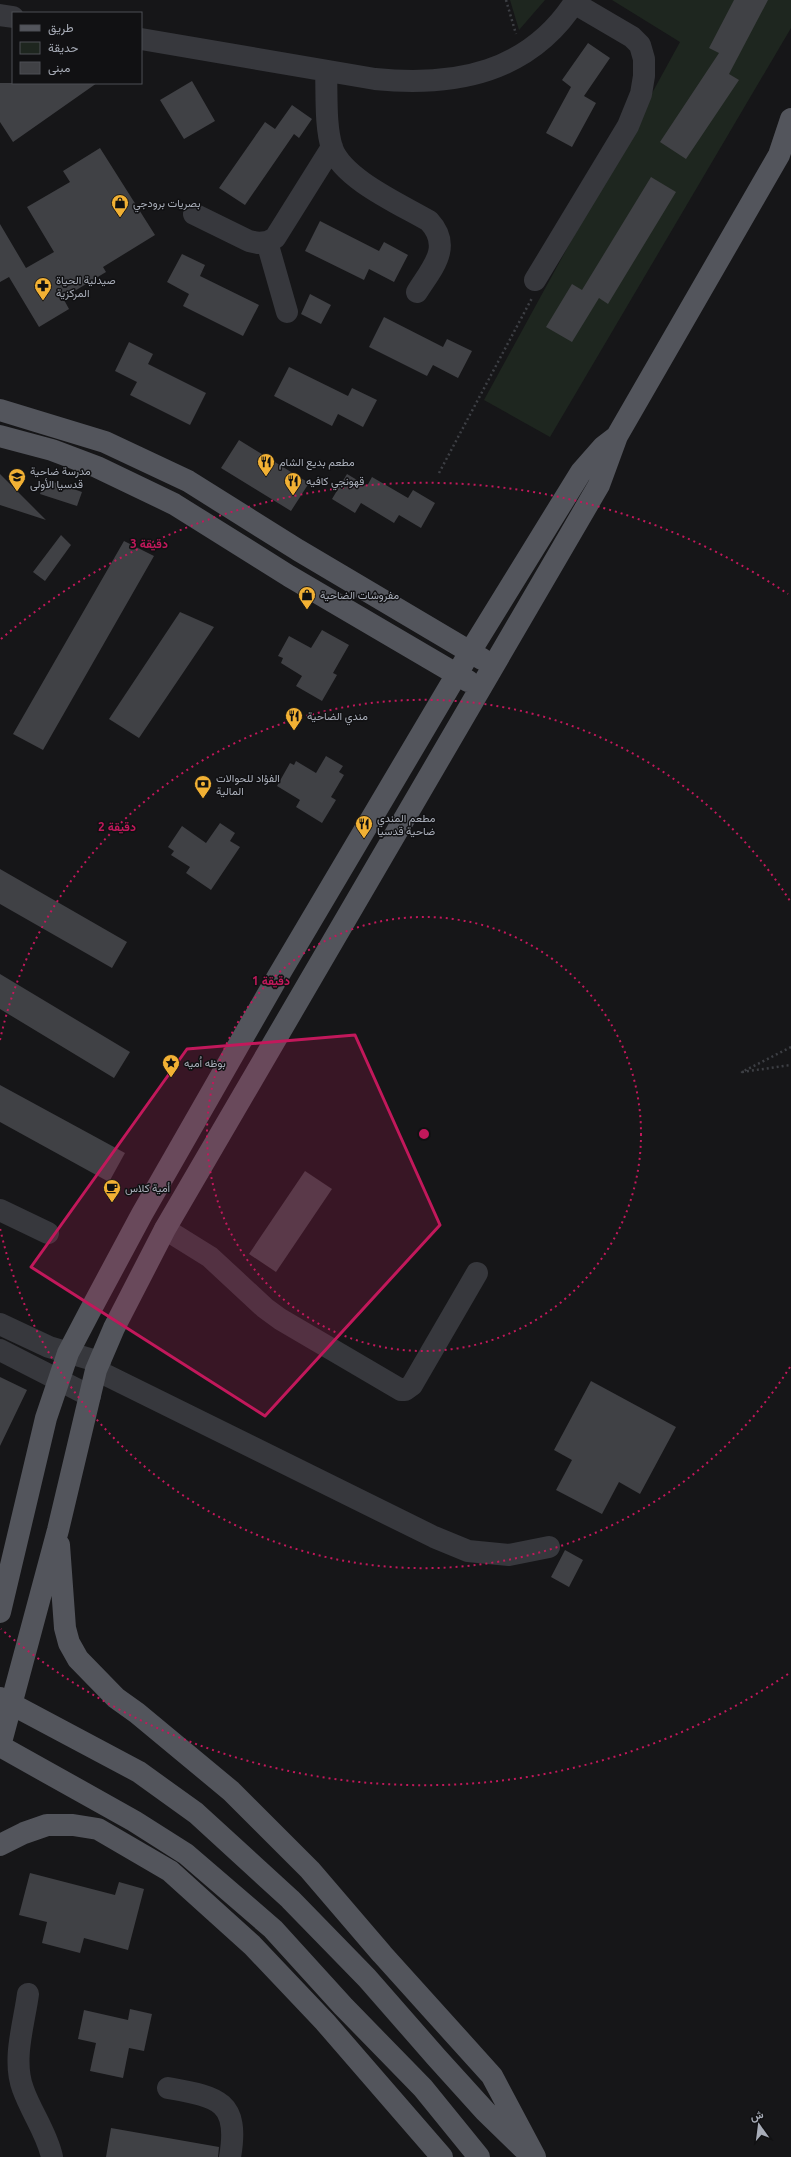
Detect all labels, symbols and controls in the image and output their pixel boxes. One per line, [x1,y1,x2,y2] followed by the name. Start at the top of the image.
[12,12,142,84] legend
[48,21,74,36] text: طريق
[48,41,78,55] text: حديقة
[48,61,70,76] text: مبنى
[110,193,130,218] shop icon: بصريات برودجي
[133,197,200,213] place label: بصريات برودجي
[56,274,116,300] place label: صيدلية الحياة المركزية
[33,276,53,301] pharmacy icon: صيدلية الحياة المركزية
[256,452,276,477] restaurant icon: مطعم بديع الشام
[279,456,355,470] place label: مطعم بديع الشام
[30,465,91,491] place label: مدرسة ضاحية قدسيا الأولى
[7,467,27,492] school or university icon: مدرسة ضاحية قدسيا الأولى
[283,471,303,496] restaurant icon: قهونجي كافيه
[306,475,364,491] place label: قهونجي كافيه
[130,537,168,551] text: 3 دقيقة
[297,585,317,610] shop icon: مفروشات الضاحية
[320,589,399,602] place label: مفروشات الضاحية
[284,706,304,731] restaurant icon: مندي الضاحية
[307,710,368,726] place label: مندي الضاحية
[216,772,280,798] place label: الفؤاد للحوالات المالية
[193,774,213,799] bank icon: الفؤاد للحوالات المالية
[377,812,436,838] place label: مطعم المندي ضاحية قدسيا
[354,814,374,839] restaurant icon: مطعم المندي ضاحية قدسيا
[98,820,136,834] text: 2 دقيقة
[252,974,290,988] text: 1 دقيقة
[161,1053,181,1078] place icon: بوظه اُميه
[184,1056,226,1070] place label: بوظه اُميه
[417,1127,431,1141] centre of rings
[102,1178,122,1203] cafe icon: أمية كلاس
[125,1182,171,1195] place label: أمية كلاس
[739,2105,779,2145] north arrow
[749,2108,765,2124] text: ش

